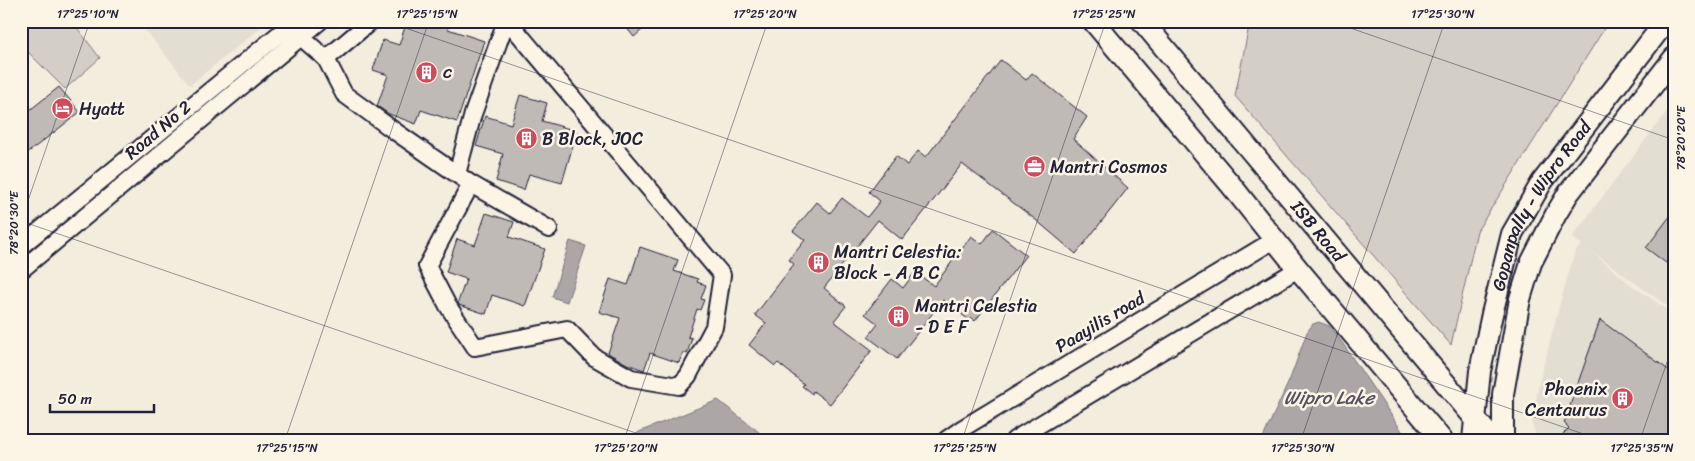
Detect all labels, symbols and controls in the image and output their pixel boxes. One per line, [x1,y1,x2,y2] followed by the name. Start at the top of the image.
[57,3,120,25] text: 17°25'10"N
[396,3,458,25] text: 17°25'15"N
[733,3,798,25] text: 17°25'20"N
[1072,3,1136,25] text: 17°25'25"N
[1411,3,1475,25] text: 17°25'30"N
[443,56,452,88] place label: c
[415,60,439,84] building icon: c
[117,92,199,168] street label: Road No 2
[79,93,125,125] place label: Hyatt
[51,97,75,121] hotel icon: Hyatt
[1670,104,1692,170] text: 78°20'20"E
[1482,112,1601,294] street label: Gopanpally - Wipro Road
[542,123,643,155] place label: B Block, JOC
[514,127,538,151] building icon: B Block, JOC
[1050,151,1168,183] place label: Mantri Cosmos
[1022,155,1046,179] office icon: Mantri Cosmos
[3,190,25,255] text: 78°20'30"E
[1282,192,1355,270] street label: ISB Road
[834,236,962,289] place label: Mantri Celestia: Block - A B C
[806,250,830,274] building icon: Mantri Celestia: Block - A B C
[1049,282,1153,362] street label: Paayilis road
[915,290,1037,343] place label: Mantri Celestia - D E F
[887,304,911,328] building icon: Mantri Celestia - D E F
[1525,373,1608,426] place label: Phoenix Centaurus
[50,381,154,413] scale bar
[1284,381,1376,414] water label: Wipro Lake
[58,386,93,412] text: 50 m
[1611,387,1635,411] building icon: Phoenix Centaurus
[256,437,318,459] text: 17°25'15"N
[594,437,659,459] text: 17°25'20"N
[933,437,997,459] text: 17°25'25"N
[1271,437,1335,459] text: 17°25'30"N
[1610,437,1674,459] text: 17°25'35"N

